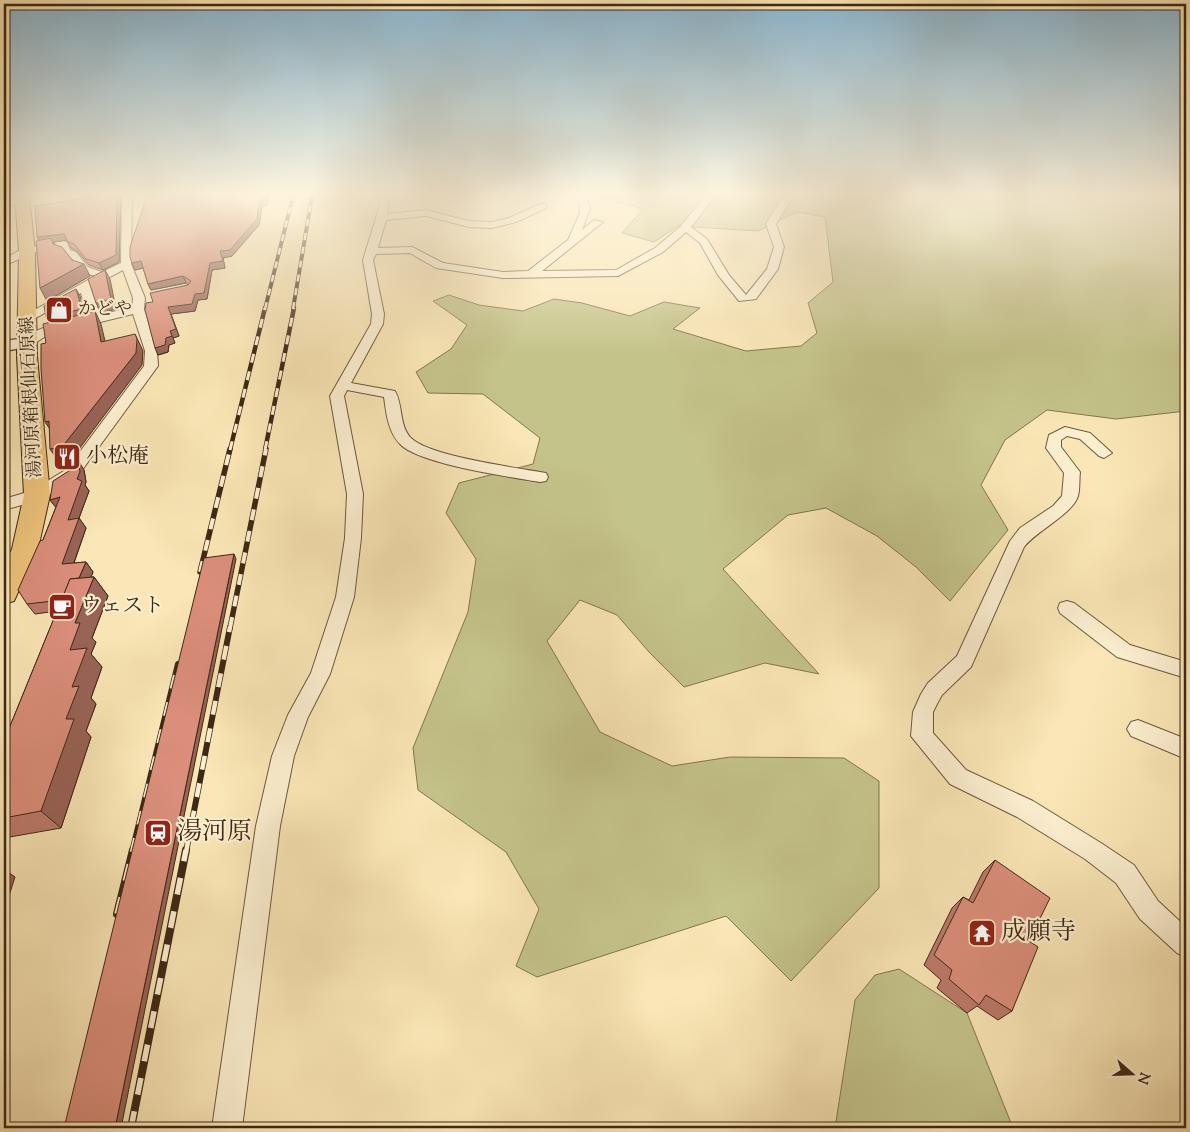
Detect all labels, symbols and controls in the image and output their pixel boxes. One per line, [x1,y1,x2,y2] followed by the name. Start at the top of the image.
[44,295,74,325] shop icon: かどや
[78,297,132,323] place label: かどや
[15,315,49,479] street label: 湯河原箱根仙石原線
[52,442,82,472] restaurant icon: 小松庵
[86,442,149,472] place label: 小松庵
[47,592,77,622] cafe icon: ウェスト
[81,592,164,622] place label: ウェスト
[177,815,252,851] place label: 湯河原
[143,818,173,848] station icon: 湯河原
[1001,915,1076,951] place label: 成願寺
[967,918,997,948] temple icon: 成願寺
[1108,1050,1158,1100] north arrow
[1131,1069,1154,1086] text: N

